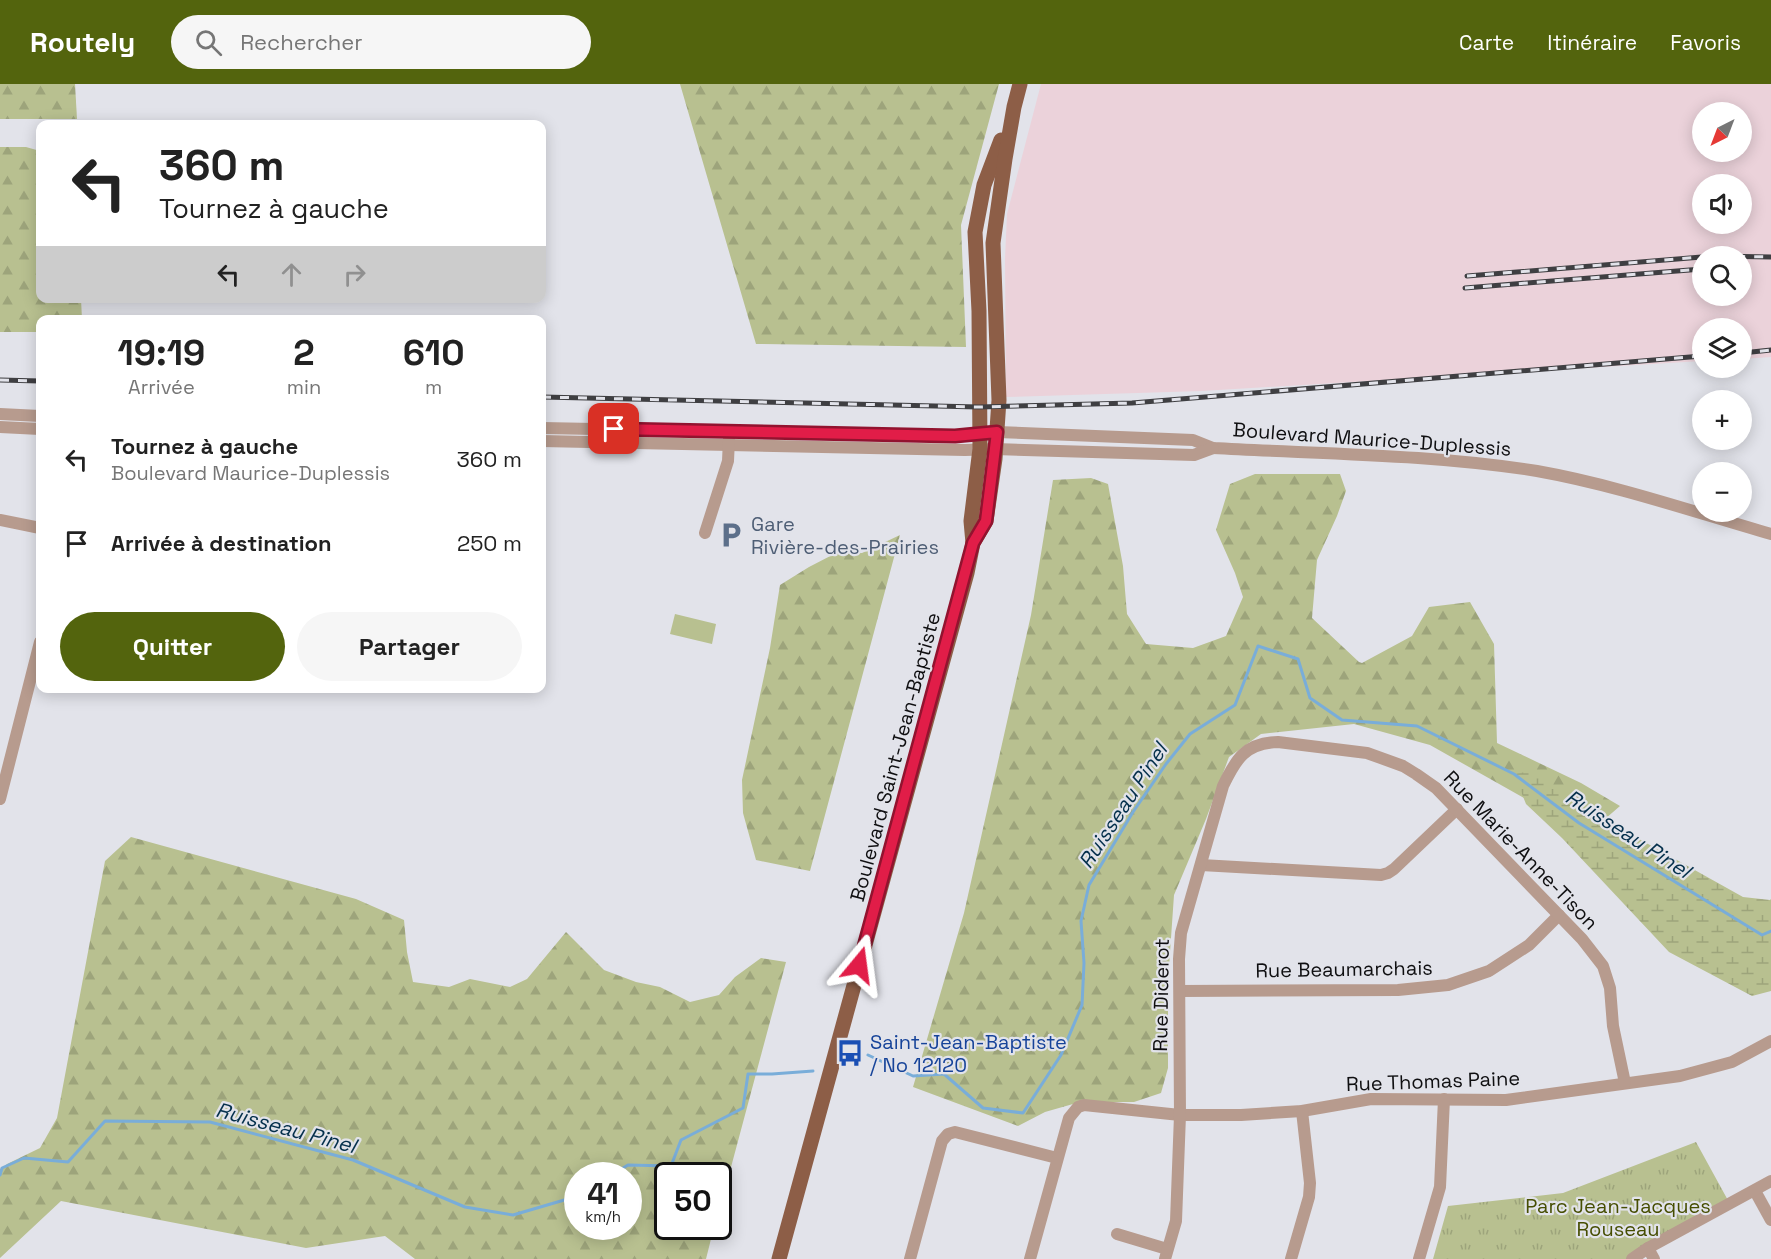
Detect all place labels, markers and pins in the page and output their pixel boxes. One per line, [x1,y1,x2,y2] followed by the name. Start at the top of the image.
[588,403,639,454] pin
[751,511,939,560] place label: Gare Rivière-des-Prairies
[716,520,746,550] parking icon: Gare Rivière-des-Prairies
[870,1029,1067,1078] place label: Saint-Jean-Baptiste / No 12120
[835,1038,865,1068] bus stop icon: Saint-Jean-Baptiste / No 12120

